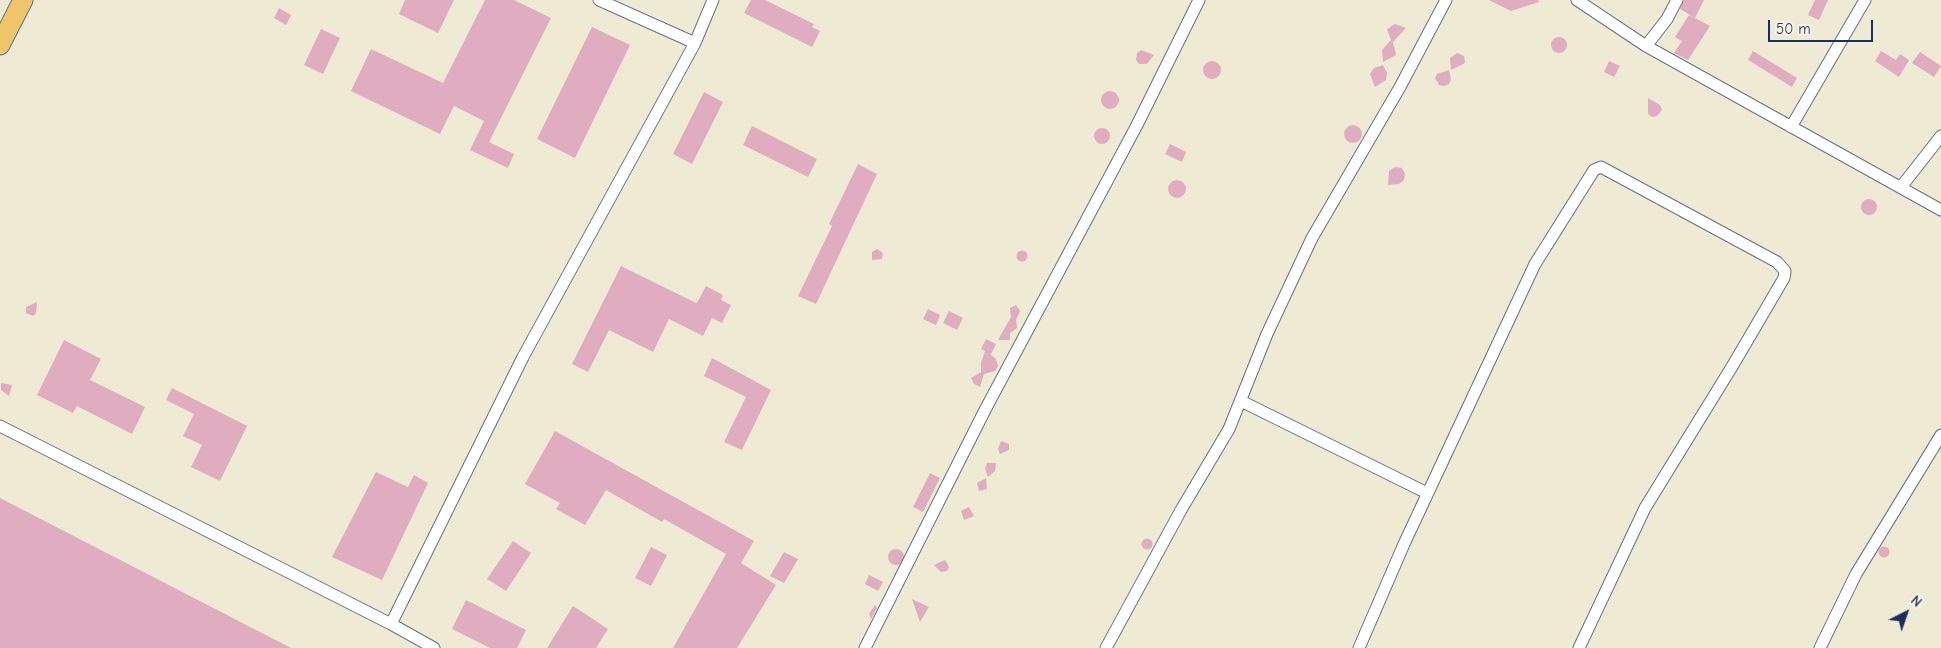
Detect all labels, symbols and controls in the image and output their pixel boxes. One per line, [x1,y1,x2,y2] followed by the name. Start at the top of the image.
[1771,10,1876,42] scale bar
[1776,20,1811,38] text: 50 m
[1881,588,1931,638] north arrow
[1907,592,1925,611] text: N

